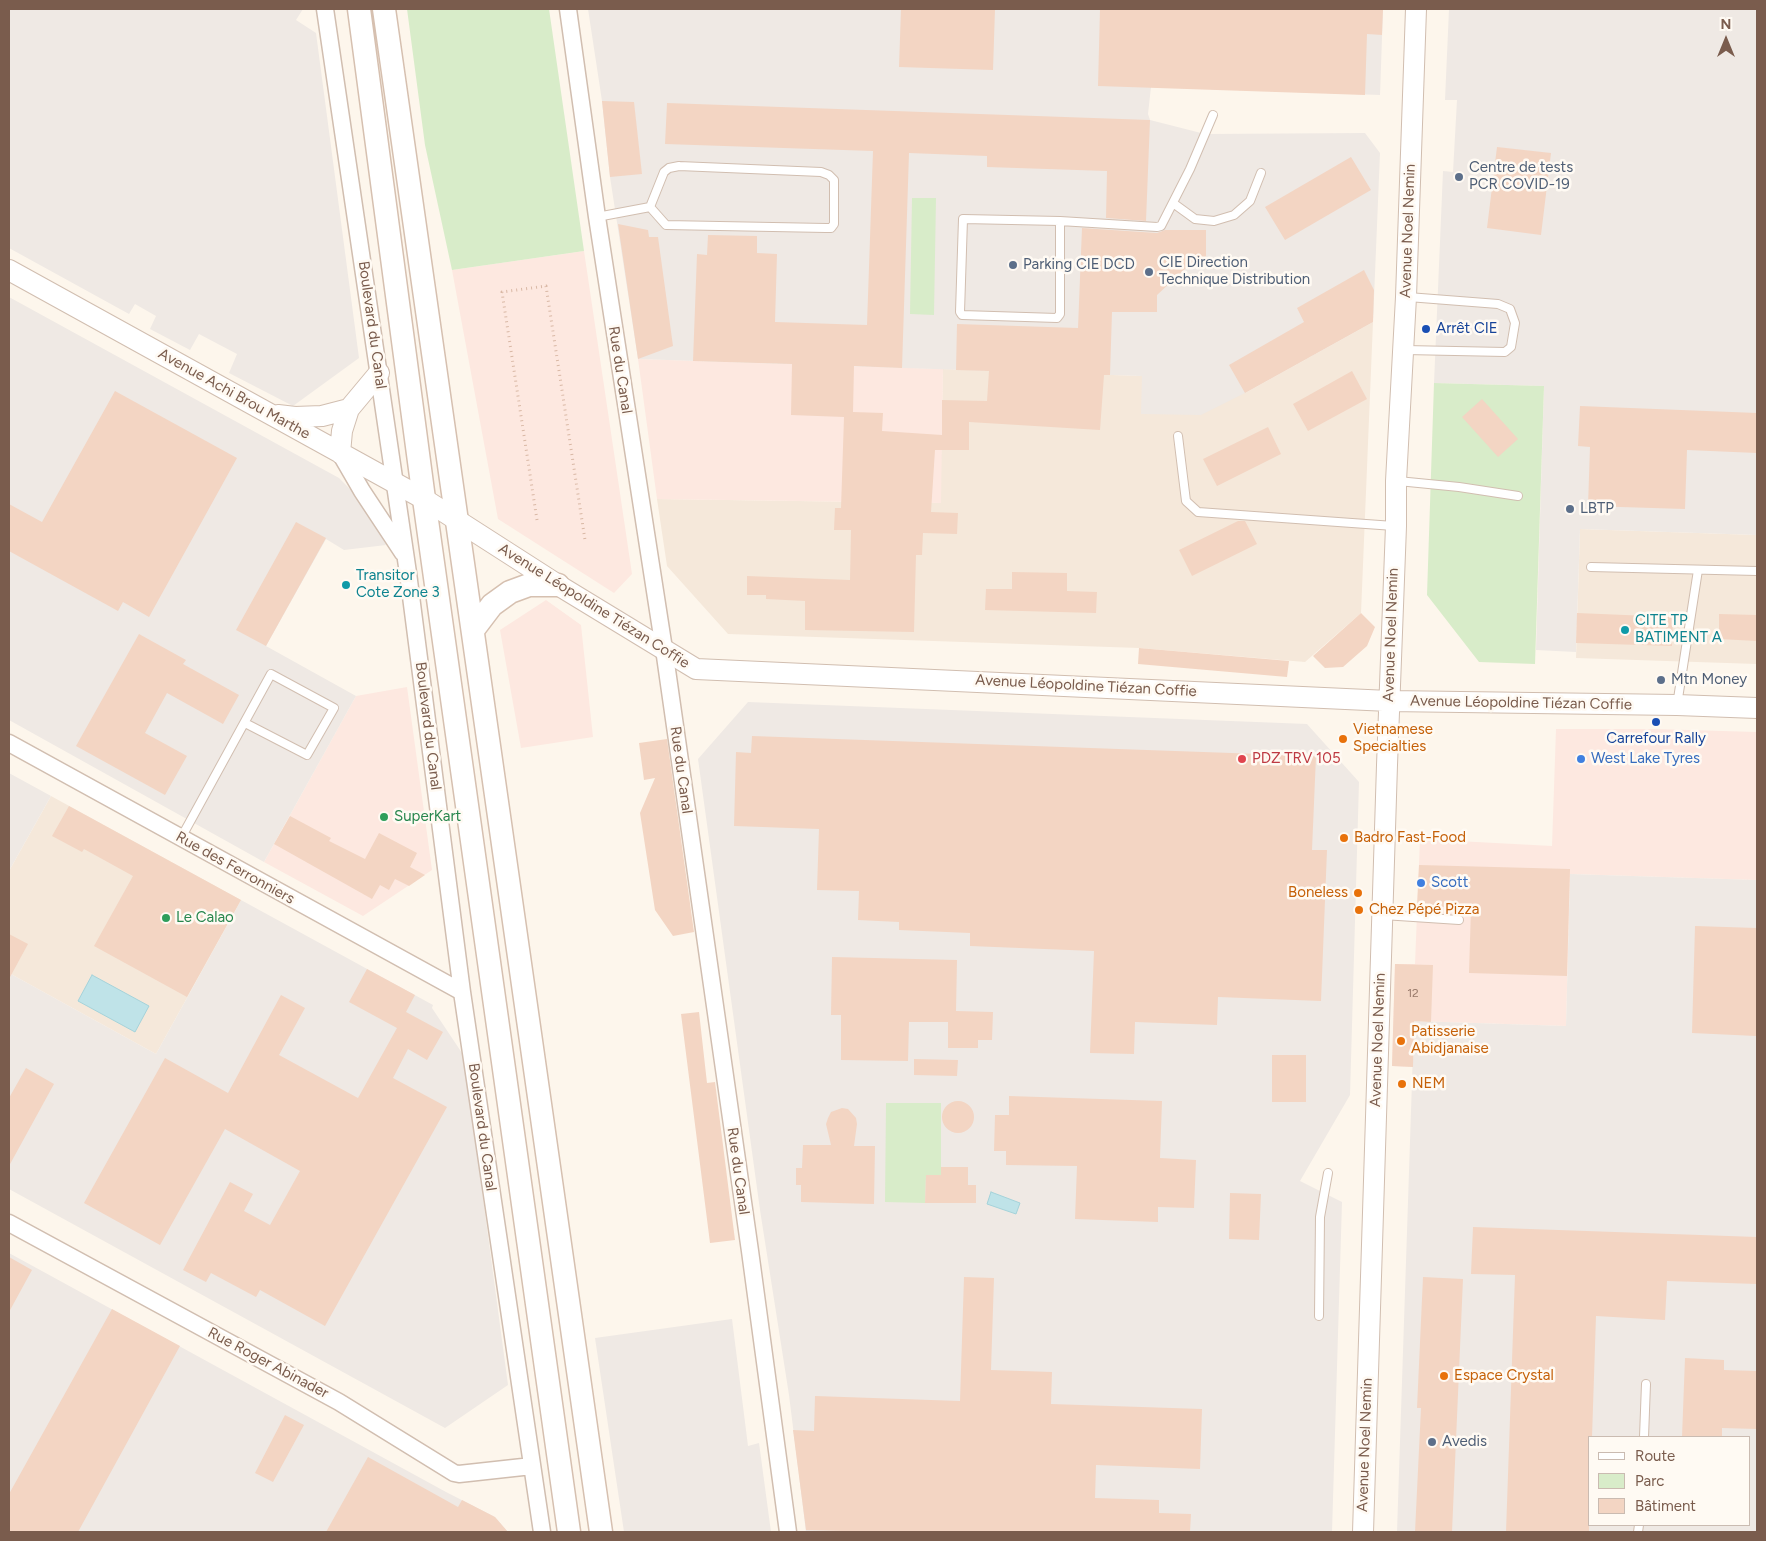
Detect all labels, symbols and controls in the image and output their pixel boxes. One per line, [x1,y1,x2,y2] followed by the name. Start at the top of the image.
[1701,15,1751,65] north arrow
[1721,16,1731,33] text: N
[1469,159,1573,194] place label: Centre de tests PCR COVID-19
[1397,164,1419,298] street label: Avenue Noel Nemin
[1453,171,1465,183] marker: Centre de tests PCR COVID-19
[1159,254,1310,289] place label: CIE Direction Technique Distribution
[1023,256,1135,274] place label: Parking CIE DCD
[1007,259,1019,271] marker: Parking CIE DCD
[354,260,390,390] street label: Boulevard du Canal
[1143,266,1155,278] marker: CIE Direction Technique Distribution
[1436,320,1498,338] place label: Arrêt CIE
[1420,323,1432,335] marker: Arrêt CIE
[604,325,636,415] street label: Rue du Canal
[155,345,313,443] street label: Avenue Achi Brou Marthe
[1580,500,1614,518] place label: LBTP
[1564,503,1576,515] marker: LBTP
[495,540,693,672] street label: Avenue Léopoldine Tiézan Coffie
[356,567,440,602] place label: Transitor Cote Zone 3
[1380,568,1402,702] street label: Avenue Noel Nemin
[340,579,352,591] marker: Transitor Cote Zone 3
[1635,612,1722,647] place label: CITE TP BATIMENT A
[1619,624,1631,636] marker: CITE TP BATIMENT A
[411,661,445,791] street label: Boulevard du Canal
[975,671,1197,701] street label: Avenue Léopoldine Tiézan Coffie
[1671,671,1747,689] place label: Mtn Money
[1655,674,1667,686] marker: Mtn Money
[1410,692,1632,714] street label: Avenue Léopoldine Tiézan Coffie
[1650,716,1662,728] marker: Carrefour Rally
[1353,721,1433,756] place label: Vietnamese Specialties
[666,725,696,815] street label: Rue du Canal
[1606,730,1706,748] place label: Carrefour Rally
[1337,733,1349,745] marker: Vietnamese Specialties
[1252,750,1341,768] place label: PDZ TRV 105
[1591,750,1700,768] place label: West Lake Tyres
[1236,753,1248,765] marker: PDZ TRV 105
[1575,753,1587,765] marker: West Lake Tyres
[394,808,461,826] place label: SuperKart
[378,811,390,823] marker: SuperKart
[173,828,297,908] street label: Rue des Ferronniers
[1354,829,1466,847] place label: Badro Fast-Food
[1338,832,1350,844] marker: Badro Fast-Food
[1431,874,1468,892] place label: Scott
[1415,877,1427,889] marker: Scott
[1288,884,1348,902] place label: Boneless
[1352,887,1364,899] marker: Boneless
[1369,901,1480,919] place label: Chez Pépé Pizza
[1353,904,1365,916] marker: Chez Pépé Pizza
[176,909,234,927] place label: Le Calao
[160,912,172,924] marker: Le Calao
[1367,973,1389,1107] street label: Avenue Noel Nemin
[1407,986,1419,1000] house number: 12
[1411,1023,1489,1058] place label: Patisserie Abidjanaise
[1395,1035,1407,1047] marker: Patisserie Abidjanaise
[464,1062,500,1192] street label: Boulevard du Canal
[1412,1075,1445,1093] place label: NEM
[1396,1078,1408,1090] marker: NEM
[723,1126,753,1216] street label: Rue du Canal
[205,1324,331,1402] street label: Rue Roger Abinader
[1454,1367,1554,1385] place label: Espace Crystal
[1438,1370,1450,1382] marker: Espace Crystal
[1354,1378,1376,1512] street label: Avenue Noel Nemin
[1442,1433,1487,1451] place label: Avedis
[1426,1436,1438,1448] marker: Avedis
[1588,1436,1751,1526] legend
[1635,1447,1675,1465] text: Route
[1635,1472,1664,1490] text: Parc
[1635,1497,1696,1515] text: Bâtiment

